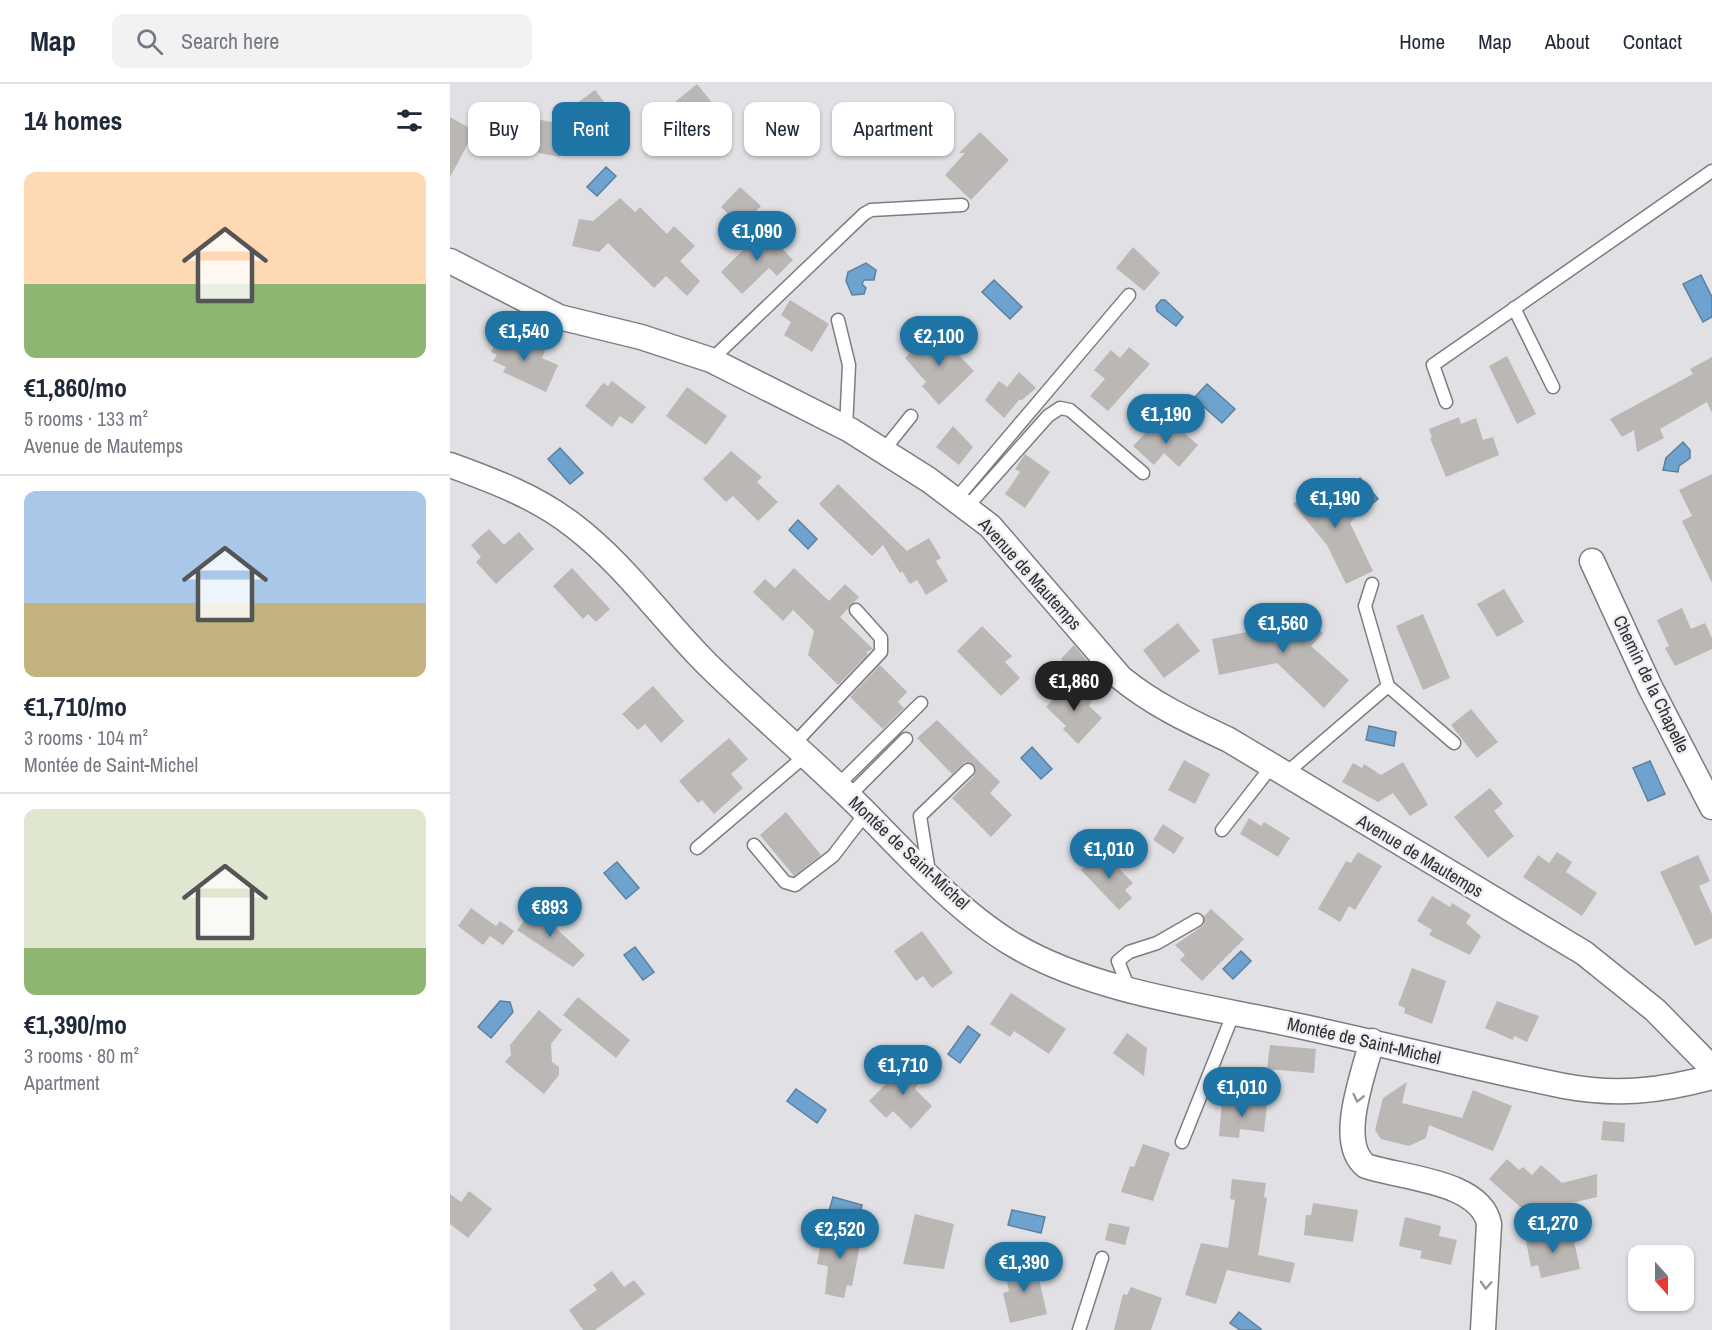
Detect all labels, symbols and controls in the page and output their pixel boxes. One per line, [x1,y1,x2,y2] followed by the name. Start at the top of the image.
[112,14,532,68] search box
[30,22,76,60] text: Map
[133,25,166,58] icon: search
[181,26,279,56] text: Search here
[1399,27,1445,56] text: Home
[1478,27,1512,56] text: Map
[1545,27,1590,56] text: About
[1623,27,1682,56] text: Contact
[468,102,540,156] chip: Buy
[552,102,630,156] chip: Rent
[642,102,732,156] chip: Filters
[744,102,820,156] chip: New
[832,102,954,156] chip: Apartment
[24,103,122,138] text: 14 homes
[393,104,426,137] icon: filters
[171,211,279,319] icon: home
[708,211,806,262] pin: €1,090
[732,217,782,244] text: €1,090
[475,311,573,362] pin: €1,540
[890,316,988,367] pin: €2,100
[499,317,549,344] text: €1,540
[914,322,964,349] text: €2,100
[24,370,127,405] text: €1,860/mo
[1117,394,1215,445] pin: €1,190
[1141,400,1191,427] text: €1,190
[24,405,148,432] text: 5 rooms · 133 m²
[24,432,183,459] text: Avenue de Mautemps
[1286,478,1384,529] pin: €1,190
[1310,484,1360,511] text: €1,190
[972,511,1088,635] street label: Avenue de Mautemps
[171,530,279,638] icon: home
[1234,603,1332,654] pin: €1,560
[1258,609,1308,636] text: €1,560
[1607,611,1696,757] street label: Chemin de la Chapelle
[1025,661,1123,712] pin: €1,860
[1049,667,1099,694] text: €1,860
[24,689,127,724] text: €1,710/mo
[24,724,148,751] text: 3 rooms · 104 m²
[24,751,198,778] text: Montée de Saint-Michel
[844,790,975,915] street label: Montée de Saint-Michel
[1352,807,1488,903] street label: Avenue de Mautemps
[1060,829,1158,880] pin: €1,010
[1084,835,1134,862] text: €1,010
[171,848,279,956] icon: home
[514,887,586,938] pin: €893
[532,893,568,920] text: €893
[24,1007,127,1042] text: €1,390/mo
[1285,1011,1443,1070] street label: Montée de Saint-Michel
[24,1042,139,1069] text: 3 rooms · 80 m²
[854,1045,952,1096] pin: €1,710
[878,1051,928,1078] text: €1,710
[1193,1067,1291,1118] pin: €1,010
[24,1069,100,1096] text: Apartment
[1217,1073,1267,1100] text: €1,010
[1353,1093,1366,1103] one-way arrow
[1504,1203,1602,1254] pin: €1,270
[791,1209,889,1260] pin: €2,520
[1528,1209,1578,1236] text: €1,270
[815,1215,865,1242] text: €2,520
[975,1242,1073,1293] pin: €1,390
[1628,1245,1694,1311] north arrow
[1628,1245,1694,1311] map controls
[999,1248,1049,1275] text: €1,390
[1479,1281,1492,1290] one-way arrow

